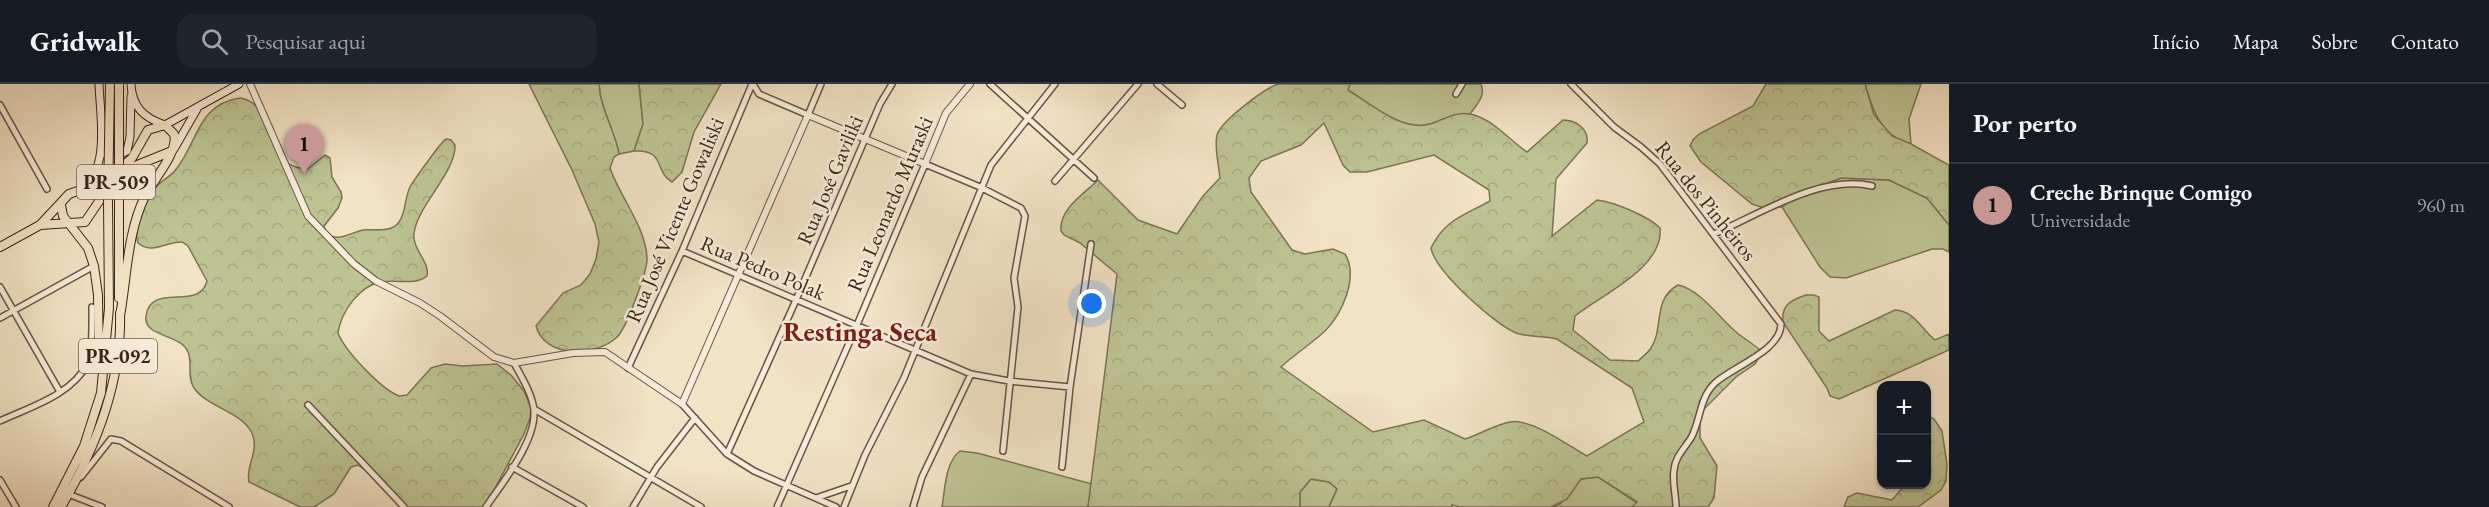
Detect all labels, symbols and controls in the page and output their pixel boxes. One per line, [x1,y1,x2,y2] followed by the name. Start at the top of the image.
[177,14,597,68] search box
[30,23,141,59] text: Gridwalk
[198,25,231,58] icon: search
[246,27,366,56] text: Pesquisar aqui
[2152,28,2200,55] text: Início
[2233,28,2278,55] text: Mapa
[2311,28,2358,55] text: Sobre
[2391,28,2459,55] text: Contato
[1973,106,2077,140] text: Por perto
[790,111,869,249] street label: Rua José Gaviliki
[840,112,939,296] street label: Rua Leonardo Muraski
[619,113,730,327] street label: Rua José Vicente Gowaliski
[284,124,324,174] pin: 1
[1650,135,1763,266] street label: Rua dos Pinheiros
[77,165,155,199] road number: PR-509
[2030,178,2252,207] text: Creche Brinque Comigo
[1987,192,1998,218] text: 1
[2417,192,2465,218] text: 960 m
[2030,207,2130,233] text: Universidade
[697,229,831,306] street label: Rua Pedro Polak
[1077,289,1106,318] your location
[783,314,937,349] district label: Restinga Seca
[79,339,157,373] road number: PR-092
[1877,381,1931,489] map controls
[1877,381,1931,435] button: +
[1877,435,1931,489] button: −

